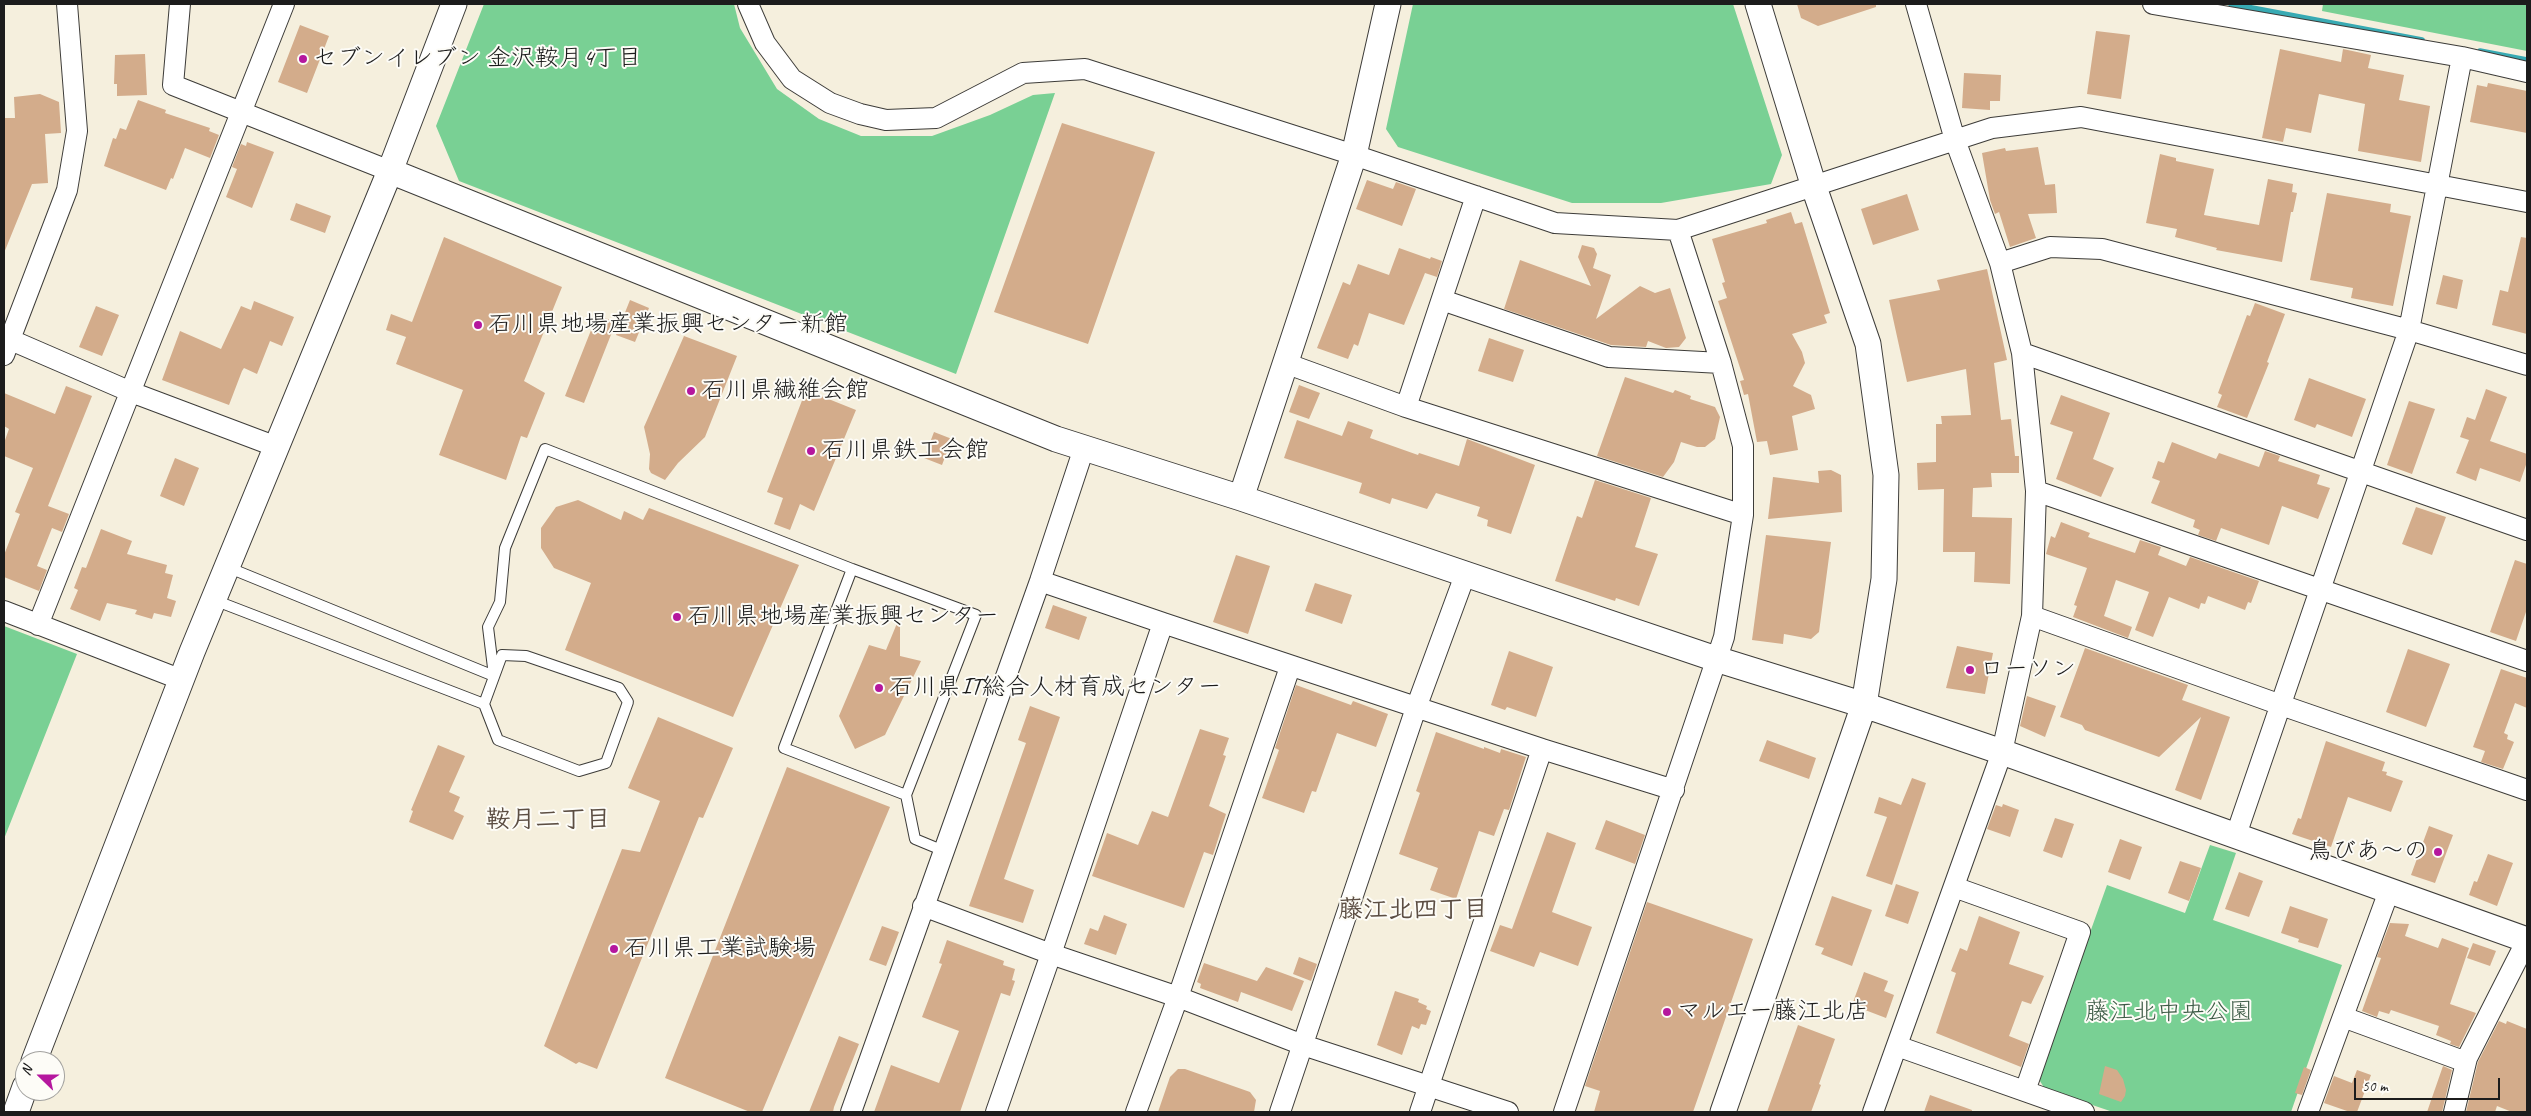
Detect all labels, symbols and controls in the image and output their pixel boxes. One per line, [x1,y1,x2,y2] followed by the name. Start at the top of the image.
[313,45,642,73] place label: セブンイレブン 金沢鞍月4丁目
[297,53,309,65] marker: セブンイレブン 金沢鞍月4丁目
[488,311,848,339] place label: 石川県地場産業振興センター新館
[472,319,484,331] marker: 石川県地場産業振興センター新館
[701,377,869,405] place label: 石川県繊維会館
[685,385,697,397] marker: 石川県繊維会館
[821,437,989,465] place label: 石川県鉄工会館
[805,445,817,457] marker: 石川県鉄工会館
[687,603,999,631] place label: 石川県地場産業振興センター
[671,611,683,623] marker: 石川県地場産業振興センター
[1980,656,2076,684] place label: ローソン
[1964,664,1976,676] marker: ローソン
[889,674,1222,702] place label: 石川県IT総合人材育成センター
[873,682,885,694] marker: 石川県IT総合人材育成センター
[486,805,610,835] district label: 鞍月二丁目
[2308,838,2428,866] place label: 鳥びあ〜の
[2432,846,2444,858] marker: 鳥びあ〜の
[1338,895,1488,925] district label: 藤江北四丁目
[624,935,816,963] place label: 石川県工業試験場
[608,943,620,955] marker: 石川県工業試験場
[1677,998,1869,1026] place label: マルエー藤江北店
[2085,999,2253,1027] park label: 藤江北中央公園
[1661,1006,1673,1018] marker: マルエー藤江北店
[15,1051,65,1101] north arrow
[17,1063,36,1078] text: N
[2356,1068,2502,1100] scale bar
[2362,1077,2388,1096] text: 50 m

